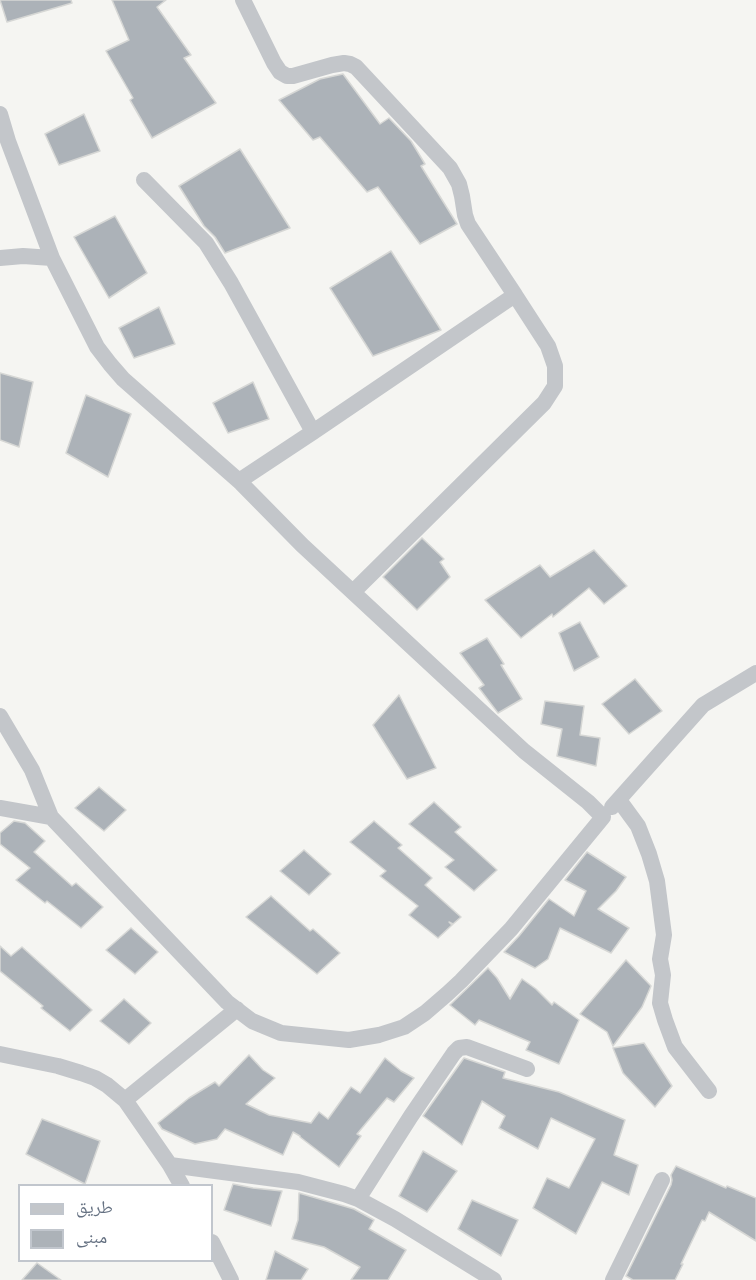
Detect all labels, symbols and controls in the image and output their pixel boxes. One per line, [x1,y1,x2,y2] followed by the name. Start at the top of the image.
[18,1184,213,1262] legend
[76,1195,113,1218] text: طريق
[76,1225,107,1248] text: مبنى

